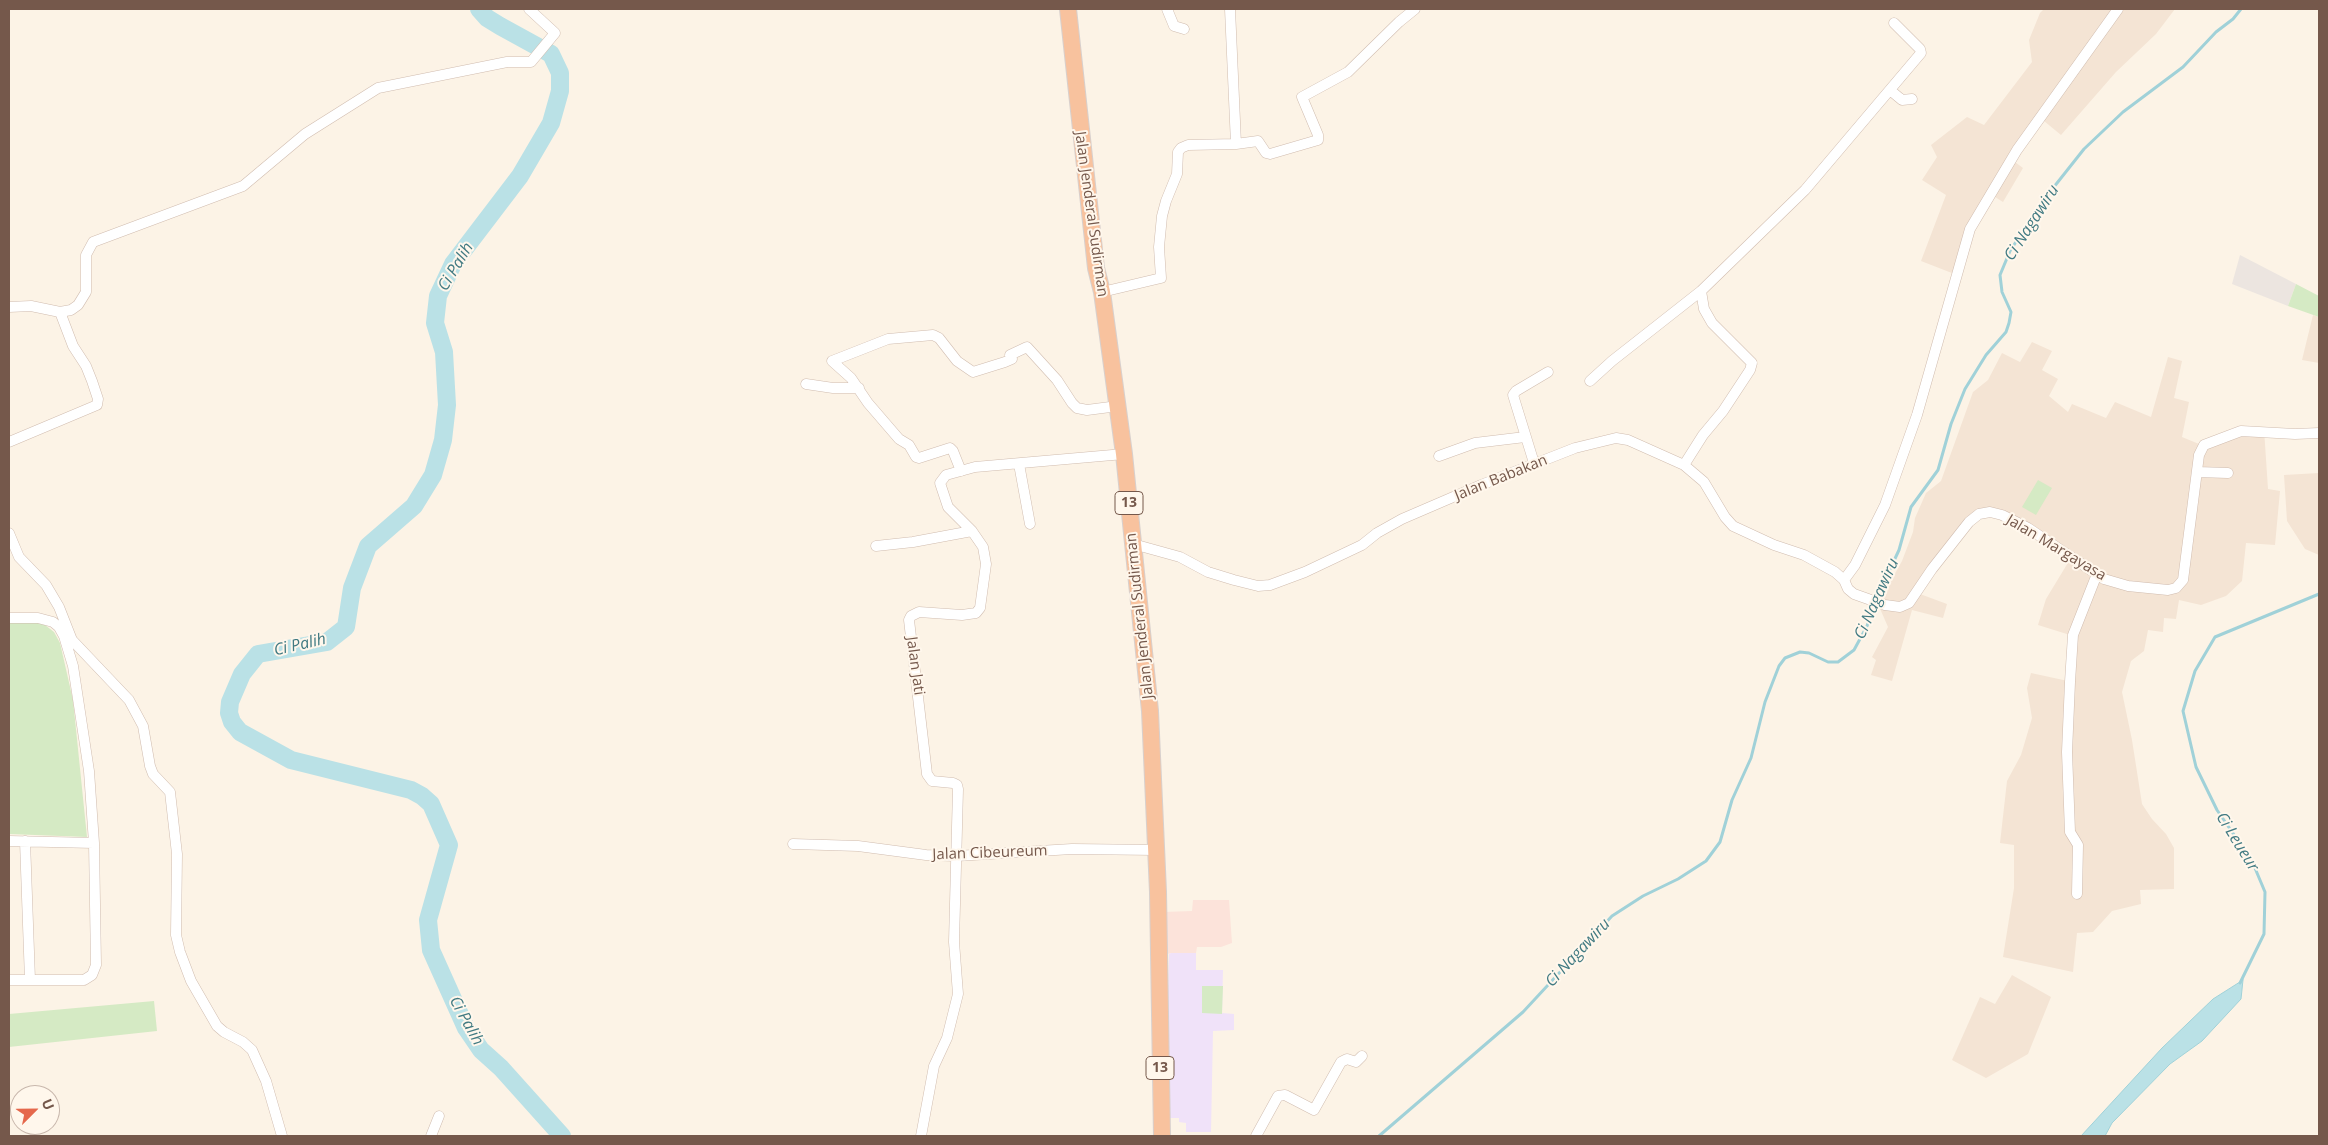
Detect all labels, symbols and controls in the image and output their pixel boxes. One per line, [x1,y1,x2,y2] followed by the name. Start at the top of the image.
[1070,130,1112,298] street label: Jalan Jenderal Sudirman
[2000,182,2064,264] water label: Ci Nagawiru
[434,239,478,295] water label: Ci Palih
[1452,451,1550,505] street label: Jalan Babakan
[1115,492,1143,514] road number: 13
[2003,511,2109,585] street label: Jalan Margayasa
[1122,532,1158,700] street label: Jalan Jenderal Sudirman
[1851,556,1903,642] water label: Ci Nagawiru
[272,630,328,660] water label: Ci Palih
[902,635,928,697] street label: Jalan Jati
[2211,809,2263,875] water label: Ci Leueur
[932,842,1048,864] street label: Jalan Cibeureum
[1542,915,1614,991] water label: Ci Nagawiru
[445,993,487,1049] water label: Ci Palih
[1146,1056,1174,1080] road number: 13
[10,1085,60,1135] north arrow
[38,1096,59,1113] text: U

